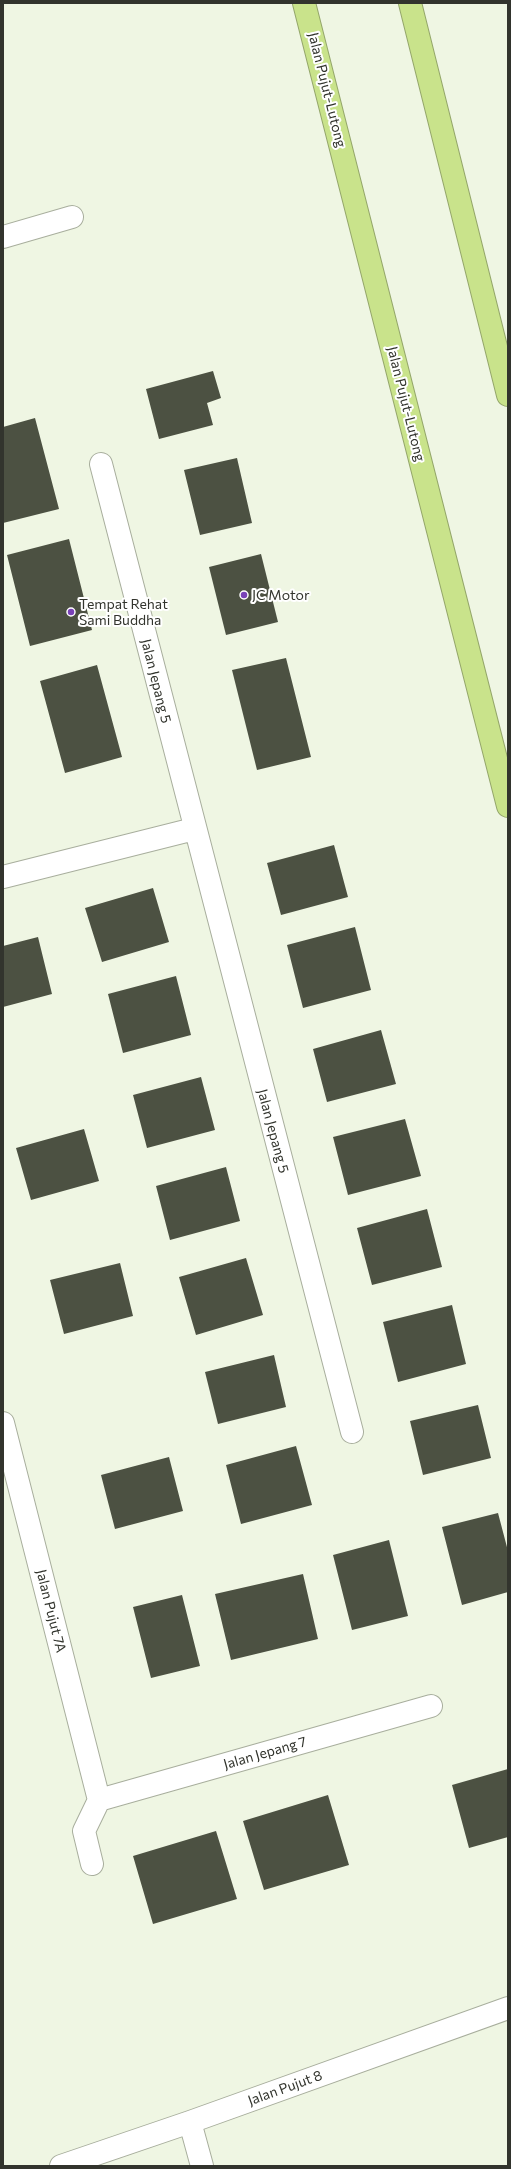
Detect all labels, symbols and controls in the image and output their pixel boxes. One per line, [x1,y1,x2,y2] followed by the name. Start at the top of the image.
[305,31,349,149] street label: Jalan Pujut-Lutong
[384,345,428,463] street label: Jalan Pujut-Lutong
[252,587,310,603] place label: JC Motor
[239,590,249,600] marker: JC Motor
[79,596,168,628] place label: Tempat Rehat Sami Buddha
[66,607,76,617] marker: Tempat Rehat Sami Buddha
[137,637,175,725] street label: Jalan Jepang 5
[254,1087,292,1175] street label: Jalan Jepang 5
[33,1568,69,1654] street label: Jalan Pujut 7A
[221,1733,309,1773] street label: Jalan Jepang 7
[246,2067,324,2109] street label: Jalan Pujut 8

